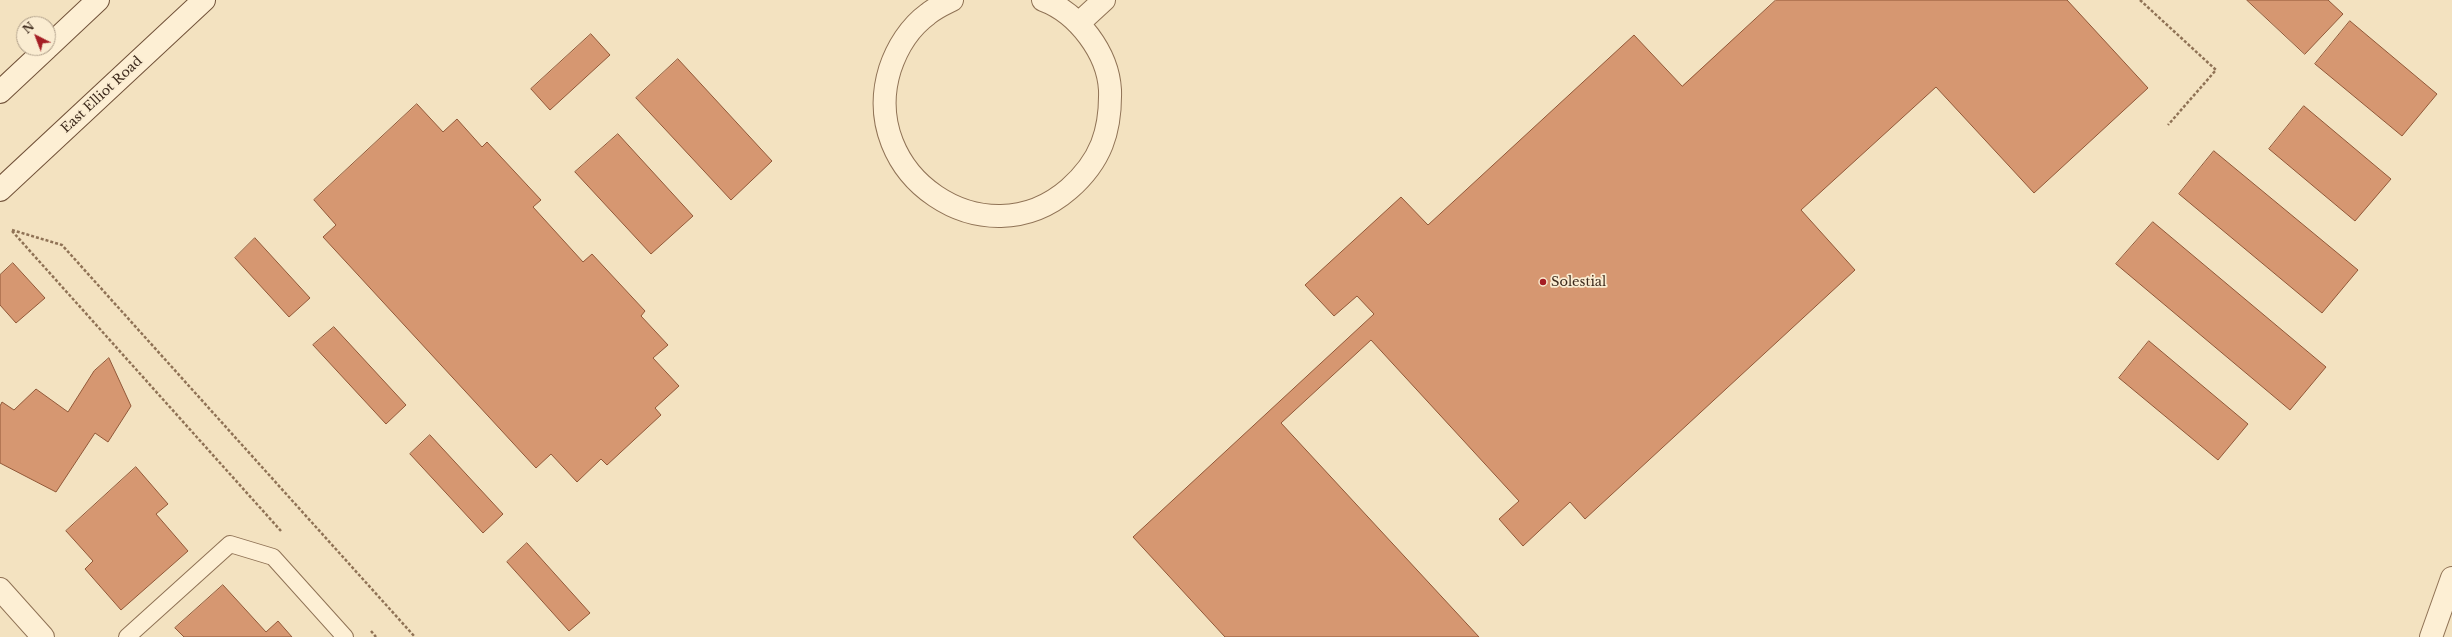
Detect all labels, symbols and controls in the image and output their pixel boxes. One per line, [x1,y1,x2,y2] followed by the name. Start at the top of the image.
[16,16,56,56] north arrow
[20,19,37,36] text: N
[58,53,146,137] street label: East Elliot Road
[1551,274,1606,290] place label: Solestial
[1538,277,1548,287] marker: Solestial

